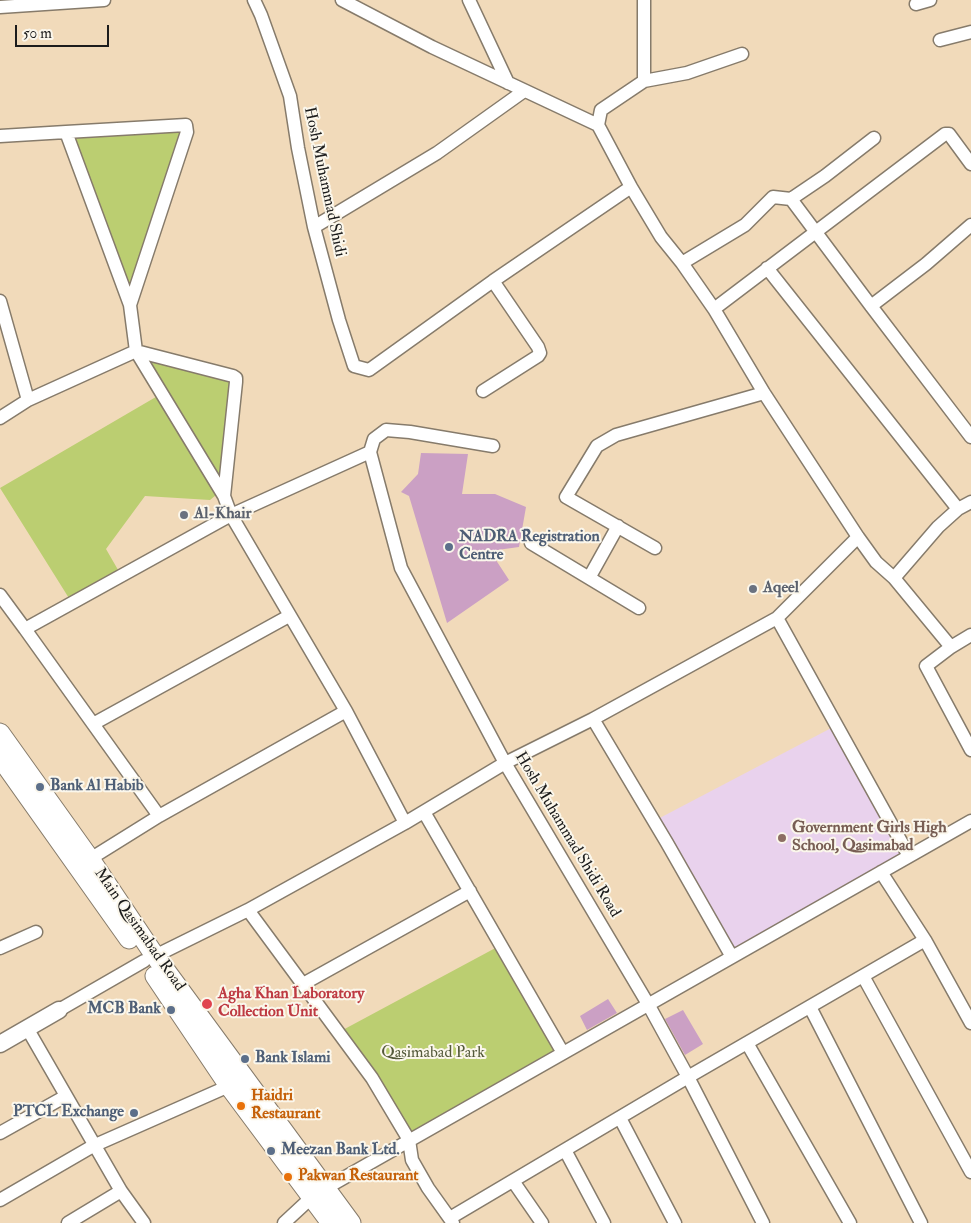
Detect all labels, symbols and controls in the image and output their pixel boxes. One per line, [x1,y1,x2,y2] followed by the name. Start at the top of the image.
[18,15,111,47] scale bar
[23,24,52,43] text: 50 m
[299,105,349,259] street label: Hosh Muhammad Shidi
[194,505,251,525] place label: Al-Khair
[178,509,190,521] marker: Al-Khair
[459,528,600,566] place label: NADRA Registration Centre
[443,541,455,553] marker: NADRA Registration Centre
[763,579,799,599] place label: Aqeel
[747,583,759,595] marker: Aqeel
[510,749,624,921] street label: Hosh Muhammad Shidi Road
[50,777,144,797] place label: Bank Al Habib
[34,781,46,793] marker: Bank Al Habib
[792,819,947,857] place label: Government Girls High School, Qasimabad
[776,832,788,844] marker: Government Girls High School, Qasimabad
[89,865,189,995] street label: Main Qasimabad Road
[218,985,364,1023] place label: Agha Khan Laboratory Collection Unit
[200,997,214,1011] marker: Agha Khan Laboratory Collection Unit
[87,1000,161,1020] place label: MCB Bank
[165,1004,177,1016] marker: MCB Bank
[381,1044,485,1064] park label: Qasimabad Park
[255,1049,331,1069] place label: Bank Islami
[239,1053,251,1065] marker: Bank Islami
[251,1087,320,1125] place label: Haidri Restaurant
[235,1100,247,1112] marker: Haidri Restaurant
[13,1103,124,1123] place label: PTCL Exchange
[128,1107,140,1119] marker: PTCL Exchange
[281,1141,400,1161] place label: Meezan Bank Ltd.
[265,1145,277,1157] marker: Meezan Bank Ltd.
[298,1167,419,1187] place label: Pakwan Restaurant
[282,1171,294,1183] marker: Pakwan Restaurant

